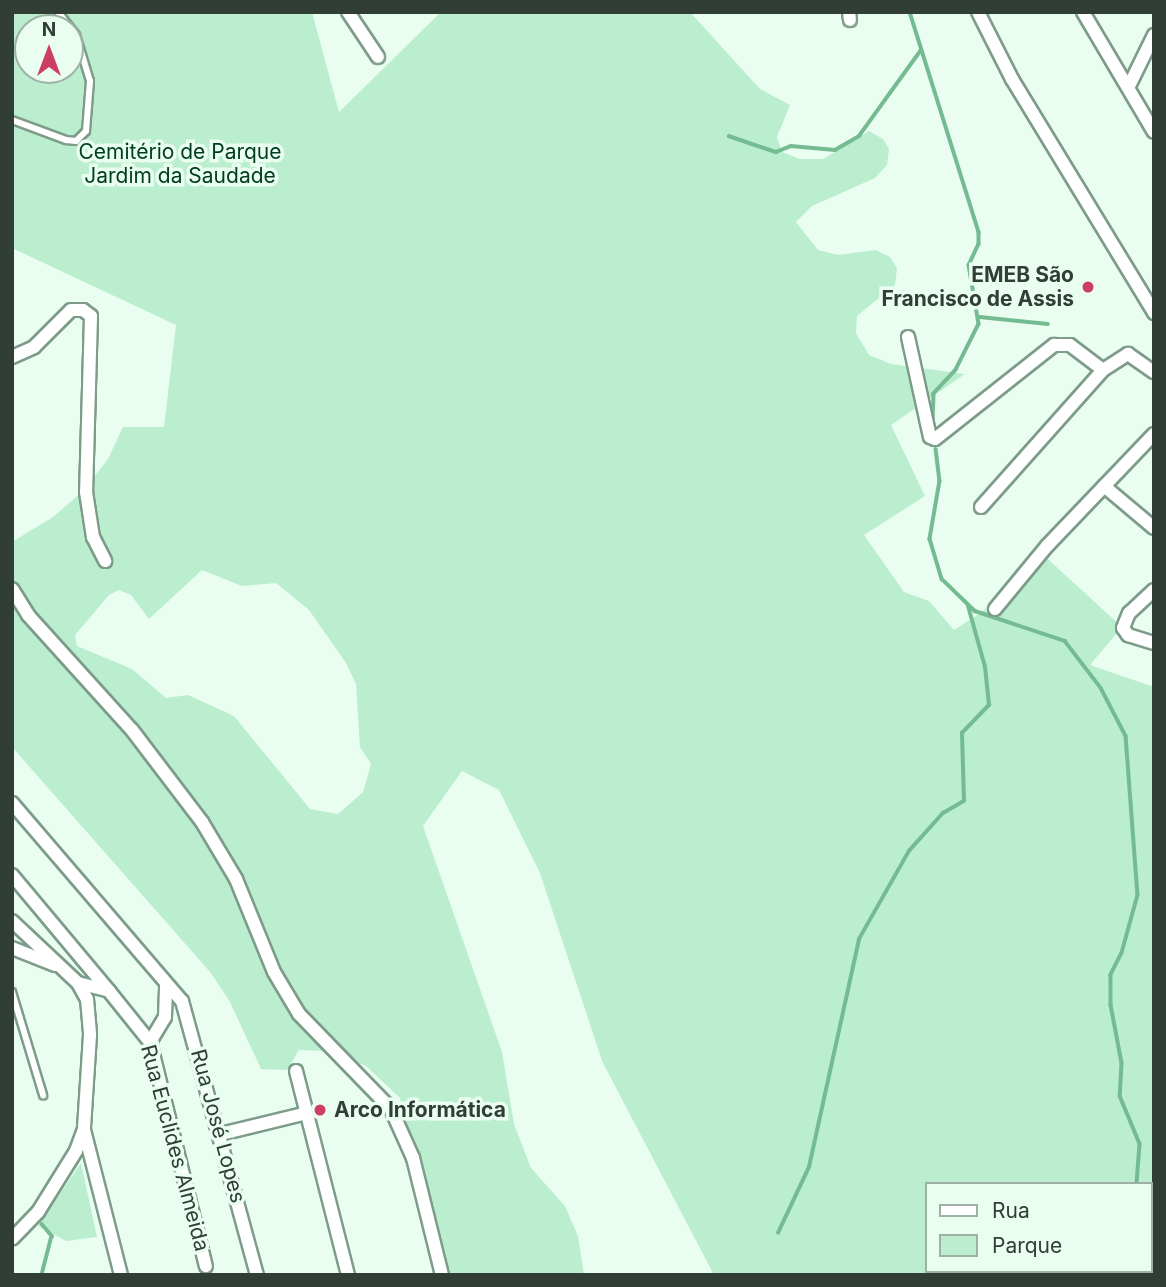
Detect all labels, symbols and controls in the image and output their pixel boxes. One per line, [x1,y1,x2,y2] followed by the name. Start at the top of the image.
[14,14,84,84] north arrow
[42,18,56,41] text: N
[78,139,282,189] park label: Cemitério de Parque Jardim da Saudade
[881,262,1074,312] place label: EMEB São Francisco de Assis
[1080,279,1096,295] marker: EMEB São Francisco de Assis
[135,1042,215,1254] street label: Rua Euclides Almeida
[185,1046,251,1206] street label: Rua José Lopes
[334,1097,506,1123] place label: Arco Informática
[312,1102,328,1118] marker: Arco Informática
[925,1182,1152,1273] legend
[992,1198,1030,1223] text: Rua
[992,1233,1062,1258] text: Parque

